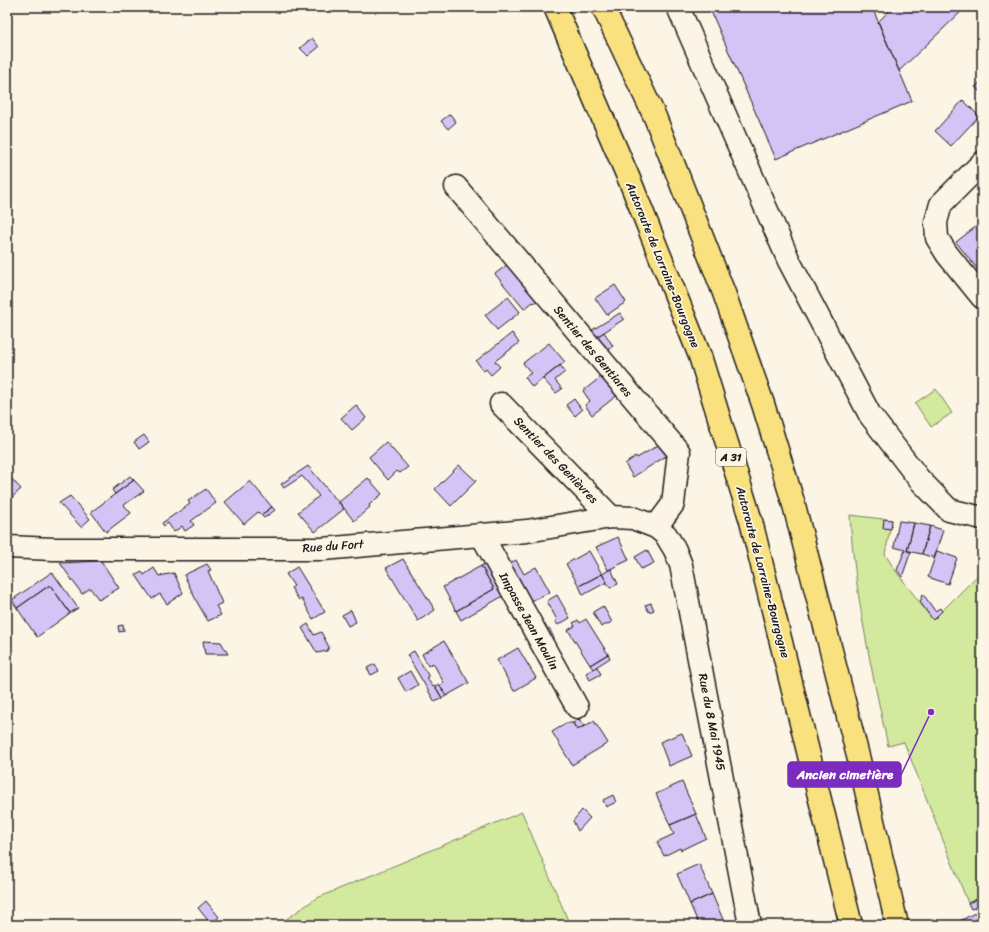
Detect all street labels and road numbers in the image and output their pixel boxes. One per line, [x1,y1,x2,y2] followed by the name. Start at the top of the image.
[619,178,706,351] street label: Autoroute de Lorraine-Bourgogne
[548,300,638,402] street label: Sentier des Gentiares
[508,411,604,509] street label: Sentier des Genièvres
[716,448,746,466] road number: A 31
[729,483,797,660] street label: Autoroute de Lorraine-Bourgogne
[302,533,365,559] street label: Rue du Fort
[492,567,565,674] street label: Impasse Jean Moulin
[692,671,732,773] street label: Rue du 8 Mai 1945

